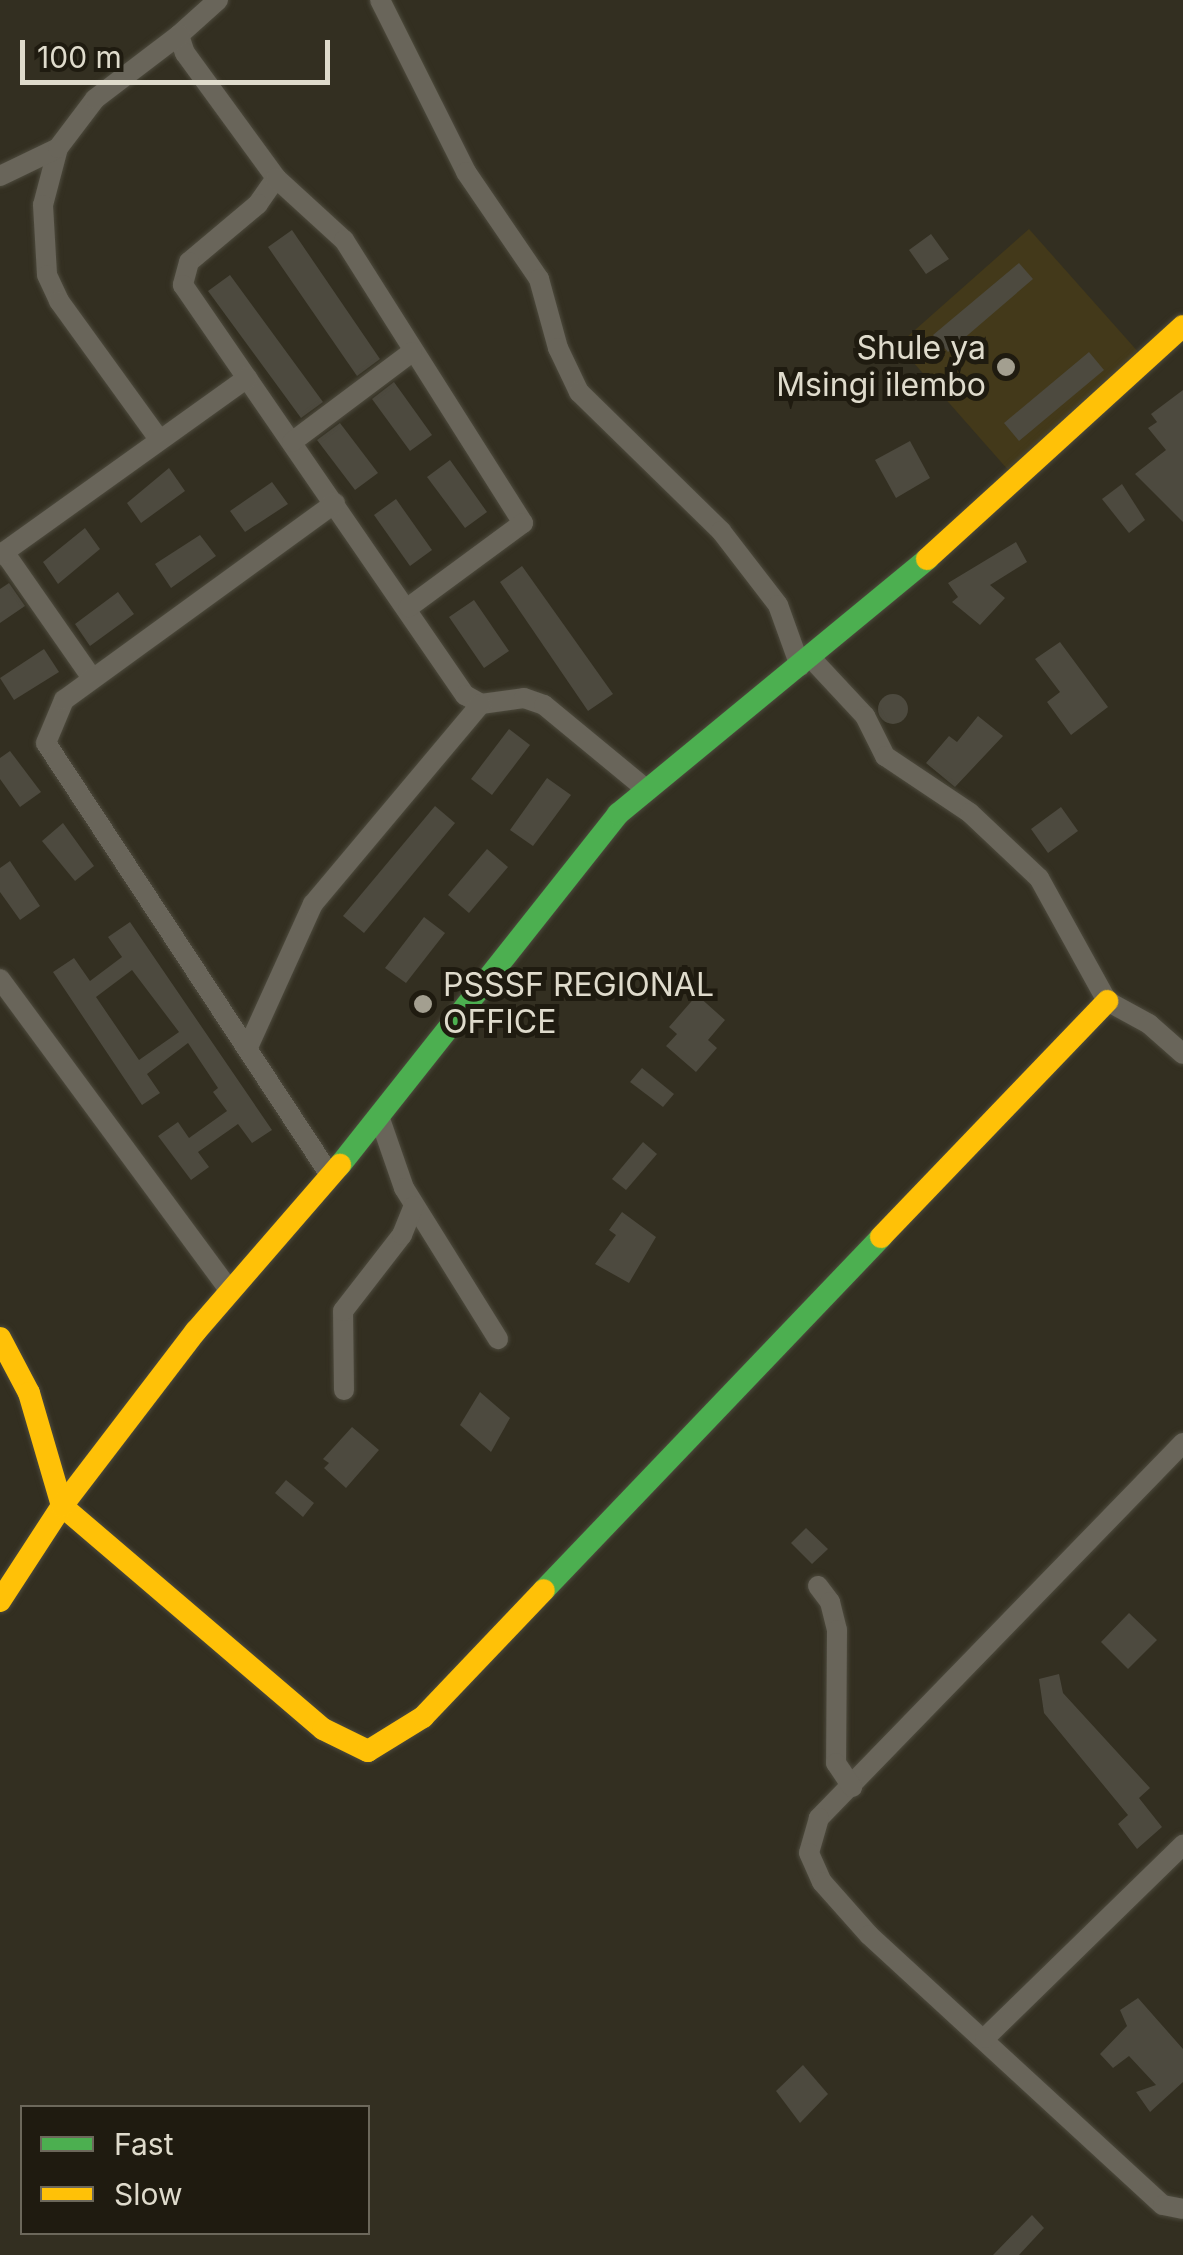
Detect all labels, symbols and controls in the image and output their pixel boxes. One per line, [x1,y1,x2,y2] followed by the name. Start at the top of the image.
[25,20,335,82] scale bar
[37,39,122,75] text: 100 m
[776,330,986,405] place label: Shule ya Msingi ilembo
[995,356,1017,378] marker: Shule ya Msingi ilembo
[443,967,714,1042] place label: PSSSF REGIONAL OFFICE
[412,993,434,1015] marker: PSSSF REGIONAL OFFICE
[20,2105,370,2235] legend
[114,2126,173,2162] text: Fast
[114,2176,183,2212] text: Slow

